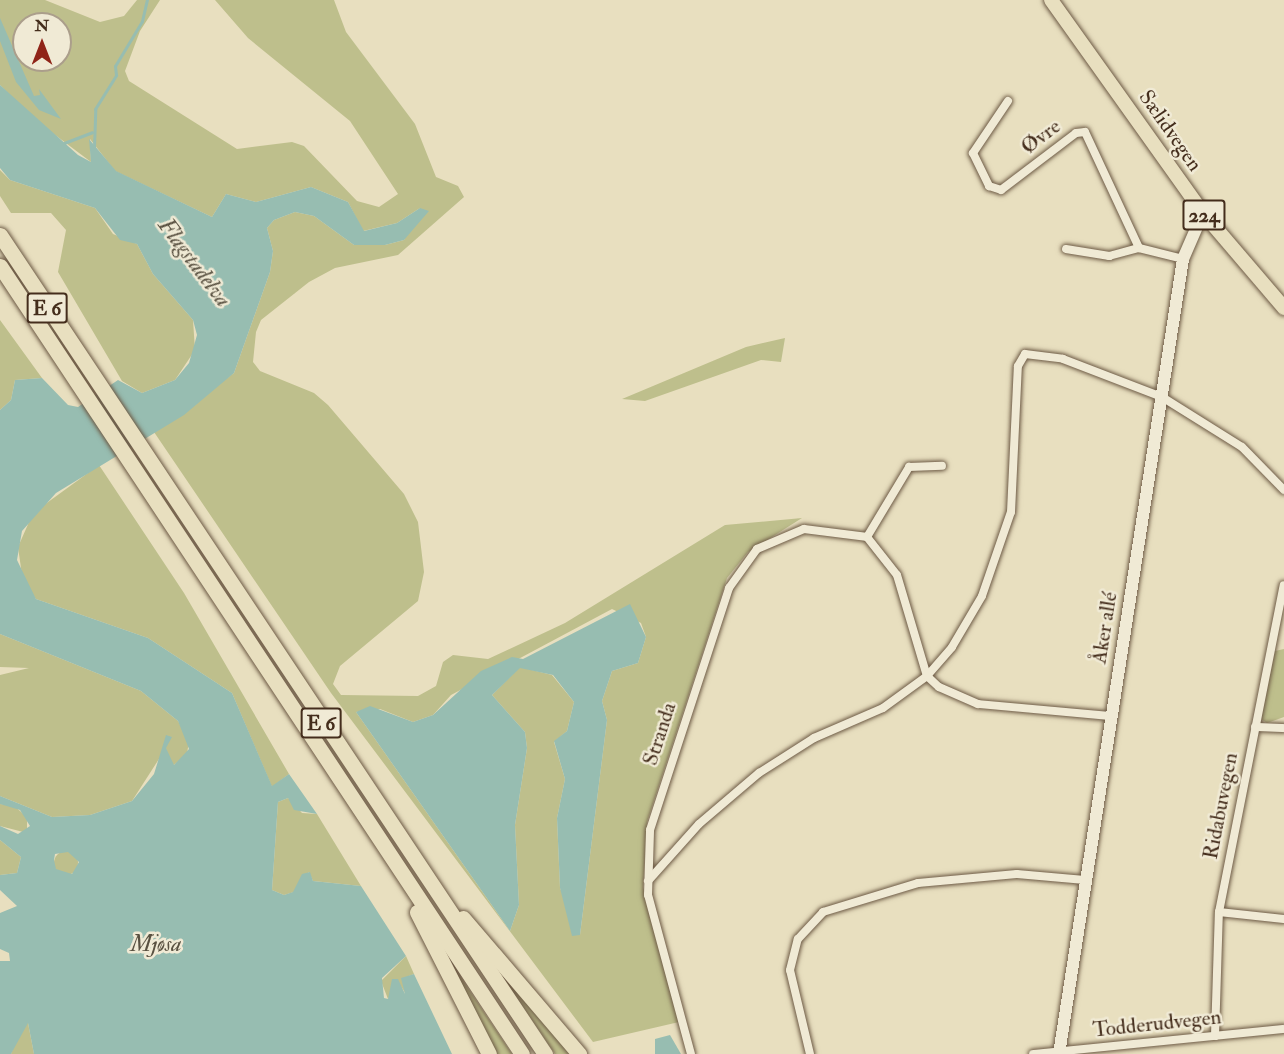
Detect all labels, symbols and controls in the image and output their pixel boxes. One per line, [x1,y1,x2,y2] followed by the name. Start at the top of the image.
[12,12,72,72] north arrow
[35,16,49,36] text: N
[1133,86,1207,176] street label: Sælidvegen
[1016,114,1066,160] street label: Øvre
[1182,198,1226,232] road number: 224
[152,214,236,312] water label: Flagstadelva
[26,291,68,325] road number: E 6
[1087,590,1123,666] street label: Åker allé
[638,699,682,769] street label: Stranda
[300,706,342,740] road number: E 6
[1198,751,1244,861] street label: Ridabuvegen
[131,932,181,958] water label: Mjøsa
[1092,1005,1222,1043] street label: Todderudvegen

